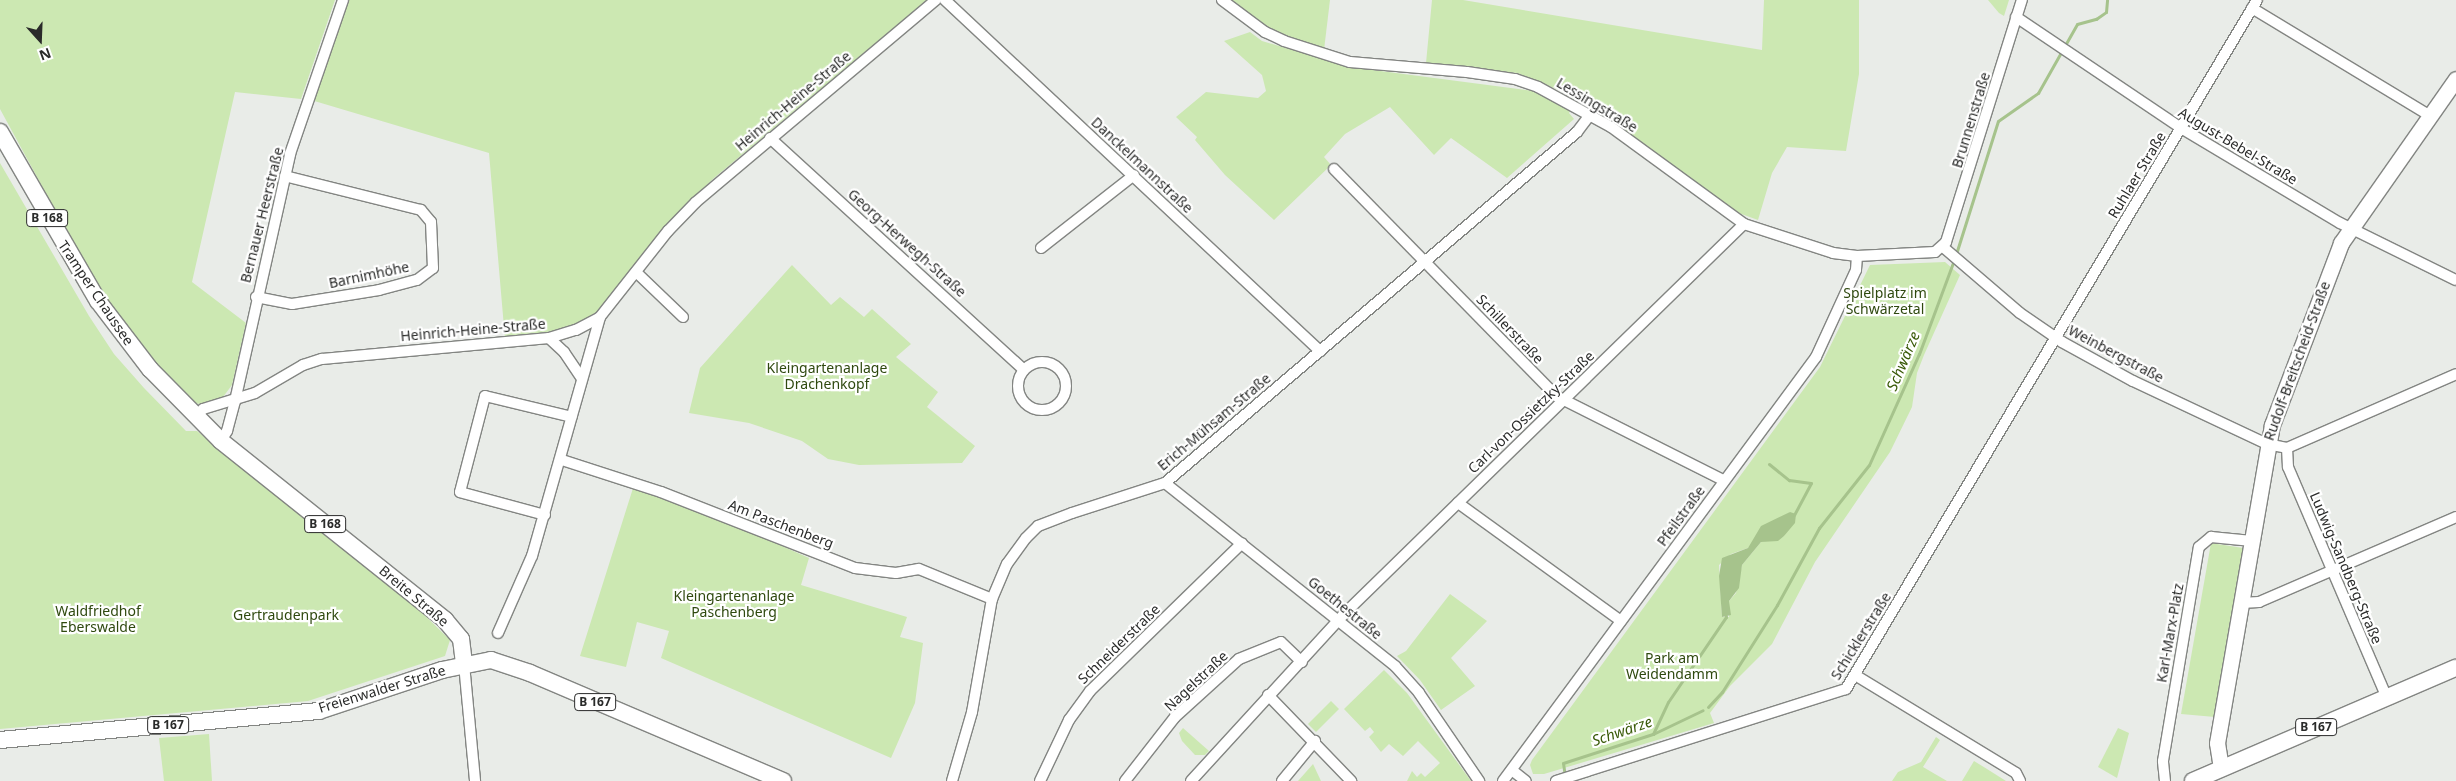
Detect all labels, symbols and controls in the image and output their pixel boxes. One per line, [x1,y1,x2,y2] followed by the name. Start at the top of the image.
[15,15,65,65] north arrow
[37,44,54,65] text: N
[732,48,854,154] street label: Heinrich-Heine-Straße
[1948,70,1994,170] street label: Brunnenstraße
[1554,74,1640,136] street label: Lessingstraße
[2176,104,2300,188] street label: August-Bebel-Straße
[1088,114,1196,216] street label: Danckelmannstraße
[2105,129,2169,221] street label: Ruhlaer Straße
[237,146,287,284] street label: Bernauer Heerstraße
[845,186,969,300] street label: Georg-Herwegh-Straße
[26,208,68,228] road number: B 168
[55,237,137,349] street label: Tramper Chaussee
[327,258,411,292] street label: Barnimhöhe
[2260,279,2334,443] street label: Rudolf-Breitscheid-Straße
[1843,285,1927,318] park label: Spielplatz im Schwärzetal
[1473,291,1547,367] street label: Schillerstraße
[400,315,546,345] street label: Heinrich-Heine-Straße
[2065,322,2167,386] street label: Weinbergstraße
[1882,329,1924,393] water label: Schwärze
[1464,347,1598,477] street label: Carl-von-Ossietzky-Straße
[767,360,887,392] park label: Kleingartenanlage Drachenkopf
[1154,370,1274,474] street label: Erich-Mühsam-Straße
[1654,483,1708,549] street label: Pfeilstraße
[2306,490,2386,646] street label: Ludwig-Sandberg-Straße
[726,496,836,552] street label: Am Paschenberg
[304,514,346,534] road number: B 168
[376,562,452,630] street label: Breite Straße
[1305,573,1385,643] street label: Goethestraße
[2153,582,2187,684] street label: Karl-Marx-Platz
[674,588,794,620] park label: Kleingartenanlage Paschenberg
[1827,589,1895,683] street label: Schicklerstraße
[1075,601,1163,687] street label: Schneiderstraße
[55,603,141,636] park label: Waldfriedhof Eberswalde
[233,607,339,623] park label: Gertraudenpark
[1161,647,1231,715] street label: Nagelstraße
[1626,650,1718,682] park label: Park am Weidendamm
[316,662,448,716] street label: Freienwalder Straße
[574,692,616,712] road number: B 167
[1589,712,1655,750] water label: Schwärze
[147,716,189,734] road number: B 167
[2295,718,2337,736] road number: B 167

